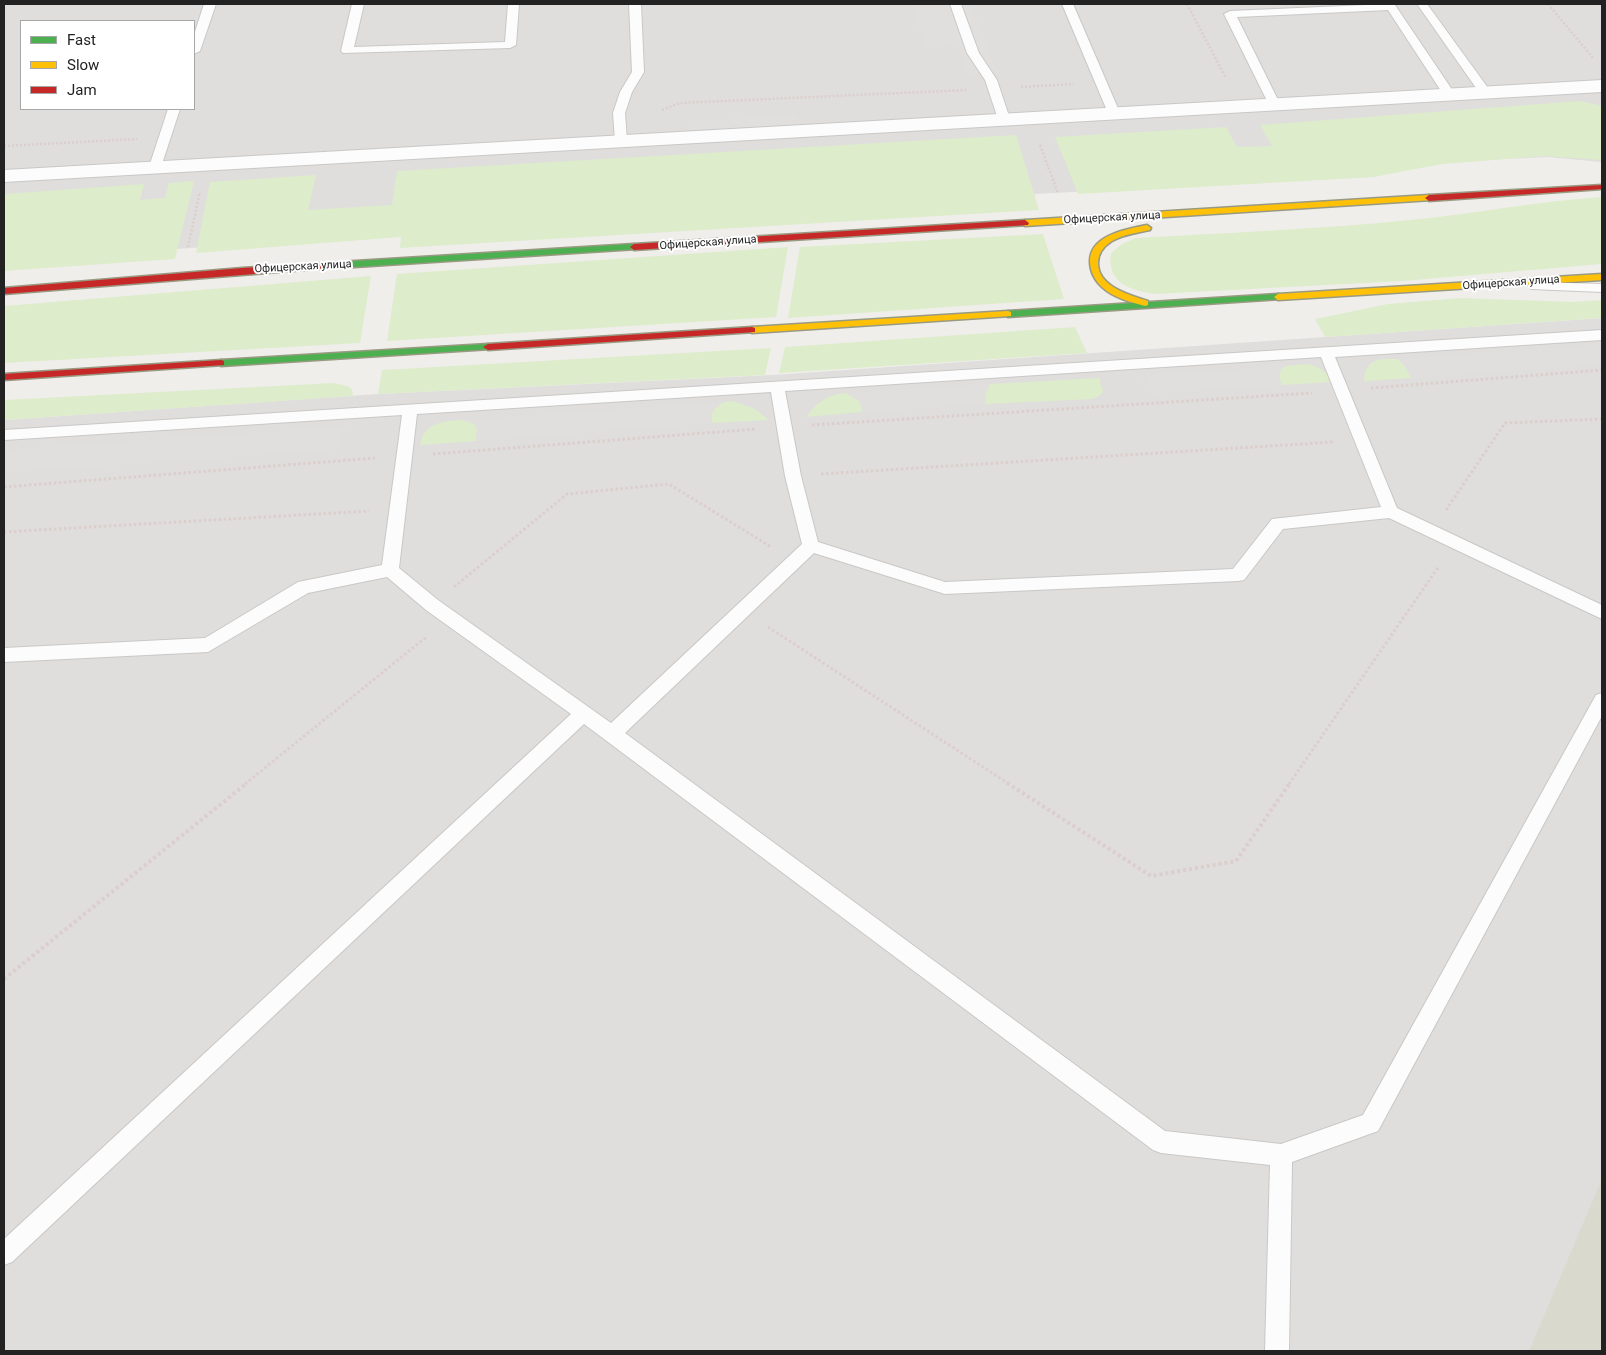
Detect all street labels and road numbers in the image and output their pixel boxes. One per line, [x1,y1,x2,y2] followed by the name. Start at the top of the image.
[1063,209,1161,227] street label: Офицерская улица
[659,233,757,253] street label: Офицерская улица
[254,258,352,276] street label: Офицерская улица
[1462,273,1560,293] street label: Офицерская улица

